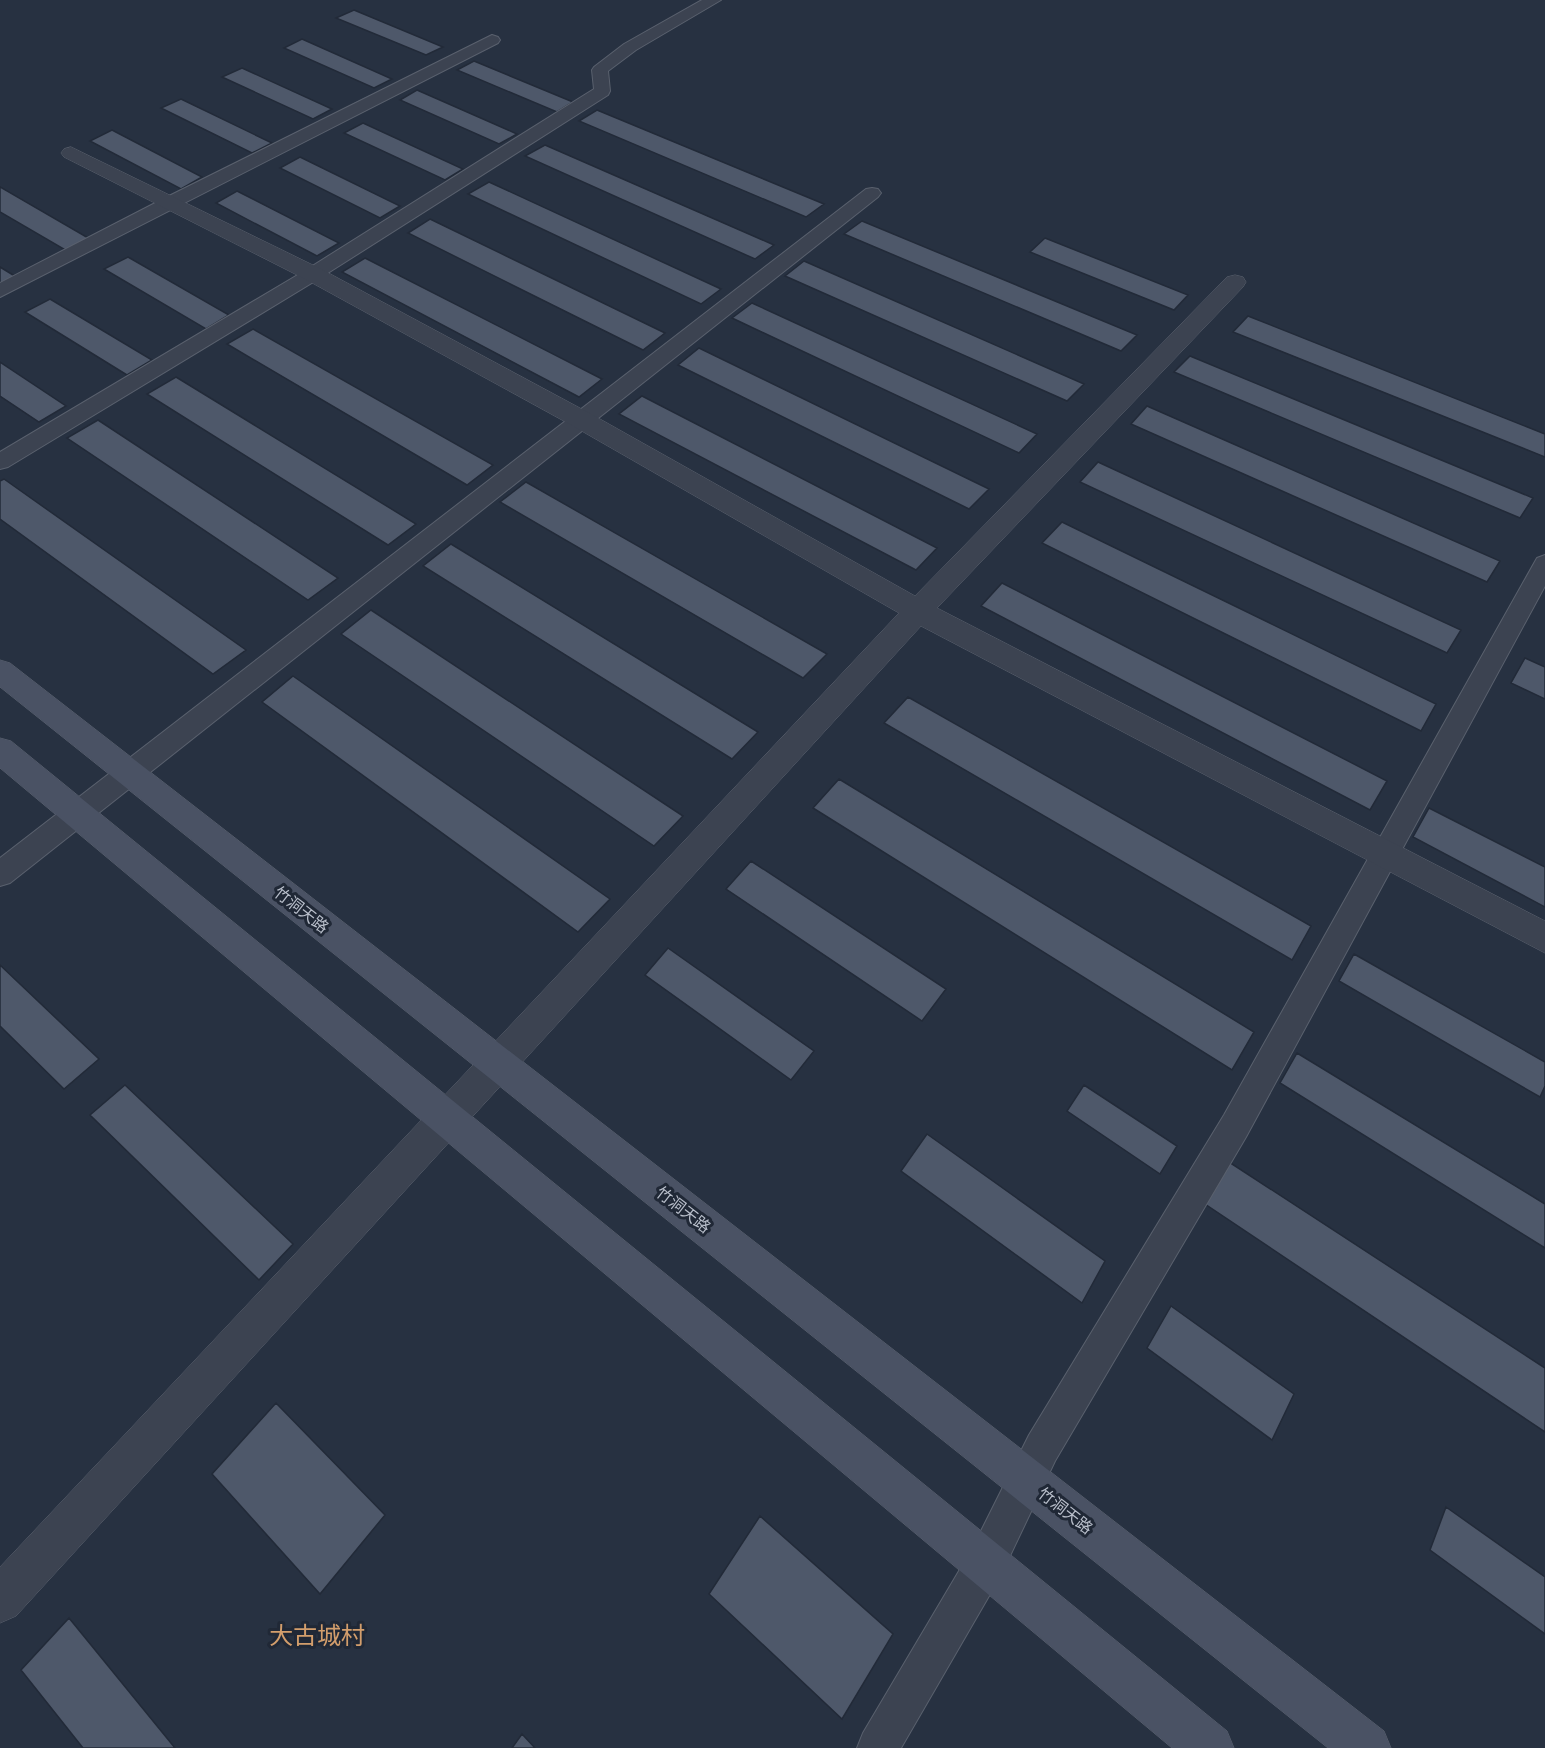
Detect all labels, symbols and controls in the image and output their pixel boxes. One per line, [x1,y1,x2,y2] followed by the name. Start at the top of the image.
[271,882,333,936] street label: 竹洞天路
[653,1182,715,1236] street label: 竹洞天路
[1035,1483,1097,1537] street label: 竹洞天路
[269,1620,365,1649] district label: 大古城村

